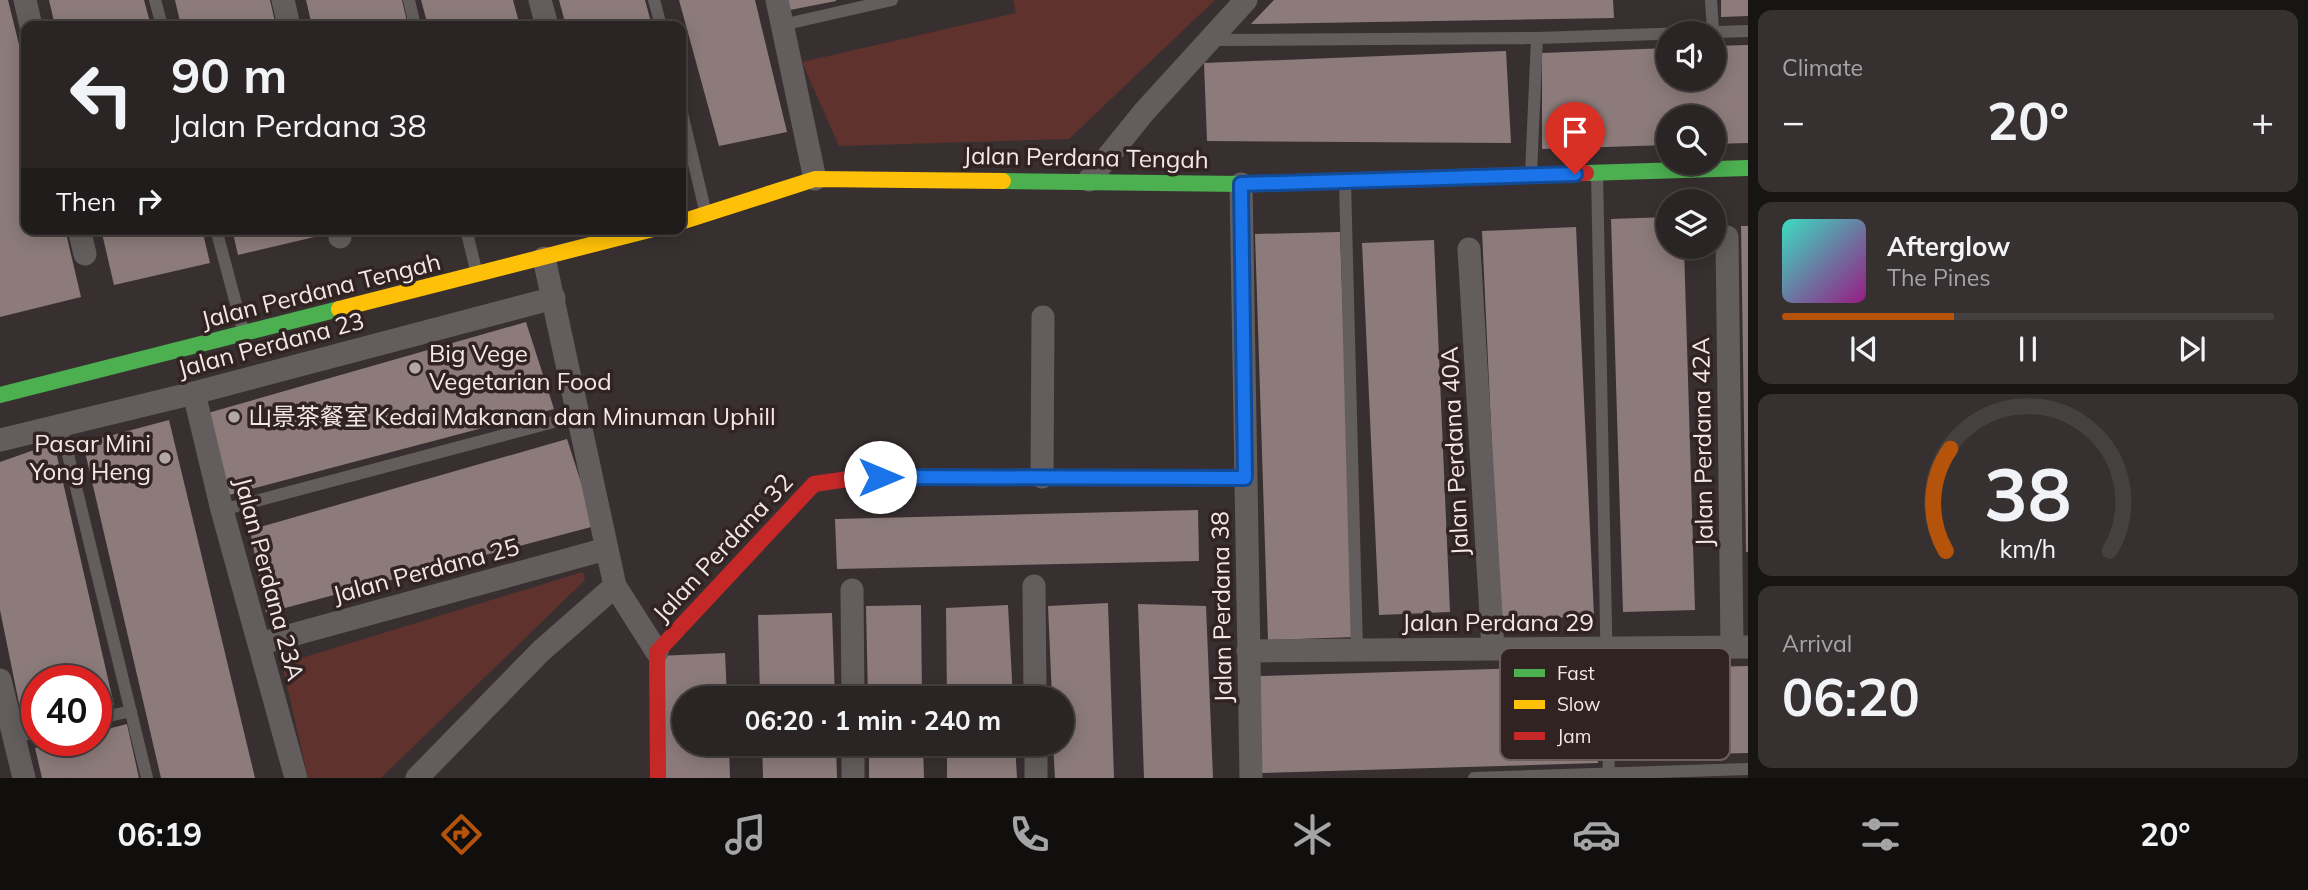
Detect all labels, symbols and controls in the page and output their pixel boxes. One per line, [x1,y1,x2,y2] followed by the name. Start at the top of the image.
[1656,21,1726,259] map controls
[1656,21,1726,91] button: sound
[171,44,287,105] text: 90 m
[56,49,147,140] icon: left
[1782,53,1863,82] text: Climate
[1987,88,2069,153] text: 20°
[1782,97,1805,145] text: −
[2251,97,2274,145] text: +
[1545,102,1605,174] pin
[171,105,427,145] text: Jalan Perdana 38
[1656,105,1726,175] button: search
[1556,113,1594,151] icon: arrive
[963,140,1209,174] street label: Jalan Perdana Tengah
[130,182,168,220] icon: right
[56,185,116,218] text: Then
[1656,189,1726,259] button: layers
[1887,230,2010,263] text: Afterglow
[198,246,444,334] street label: Jalan Perdana Tengah
[1887,263,1991,292] text: The Pines
[174,305,367,383] street label: Jalan Perdana 23
[1845,330,1883,368] icon: previous
[2009,330,2047,368] icon: pause
[2173,330,2211,368] icon: next
[1685,337,1719,547] street label: Jalan Perdana 42A
[429,338,612,396] place label: Big Vege Vegetarian Food
[1434,345,1474,556] street label: Jalan Perdana 40A
[407,360,423,376] marker: Big Vege Vegetarian Food
[248,401,776,431] place label: 山景茶餐室 Kedai Makanan dan Minuman Uphill
[226,409,242,425] marker: 山景茶餐室 Kedai Makanan dan Minuman Uphill
[29,428,151,486] place label: Pasar Mini Yong Heng
[843,440,917,514] position arrow
[1984,448,2072,539] text: 38
[157,450,173,466] marker: Pasar Mini Yong Heng
[646,467,799,628] street label: Jalan Perdana 32
[228,474,312,684] street label: Jalan Perdana 23A
[1204,511,1238,703] street label: Jalan Perdana 38
[329,531,522,609] street label: Jalan Perdana 25
[2000,533,2056,564] text: km/h
[1402,607,1594,637] street label: Jalan Perdana 29
[1782,629,1852,658] text: Arrival
[1500,648,1730,760] legend
[1557,661,1595,685] text: Fast
[1782,664,1920,729] text: 06:20
[21,665,112,756] speed limit sign: 40
[1557,692,1601,716] text: Slow
[745,704,1001,737] text: 06:20 · 1 min · 240 m
[1557,724,1591,748] text: Jam
[437,810,486,859] icon: directions
[721,810,770,859] icon: music
[1005,810,1054,859] icon: phone
[1288,810,1337,859] icon: climate
[1572,810,1621,859] icon: car
[1856,810,1905,859] icon: filters
[117,814,202,854] text: 06:19
[2140,814,2190,854] text: 20°

